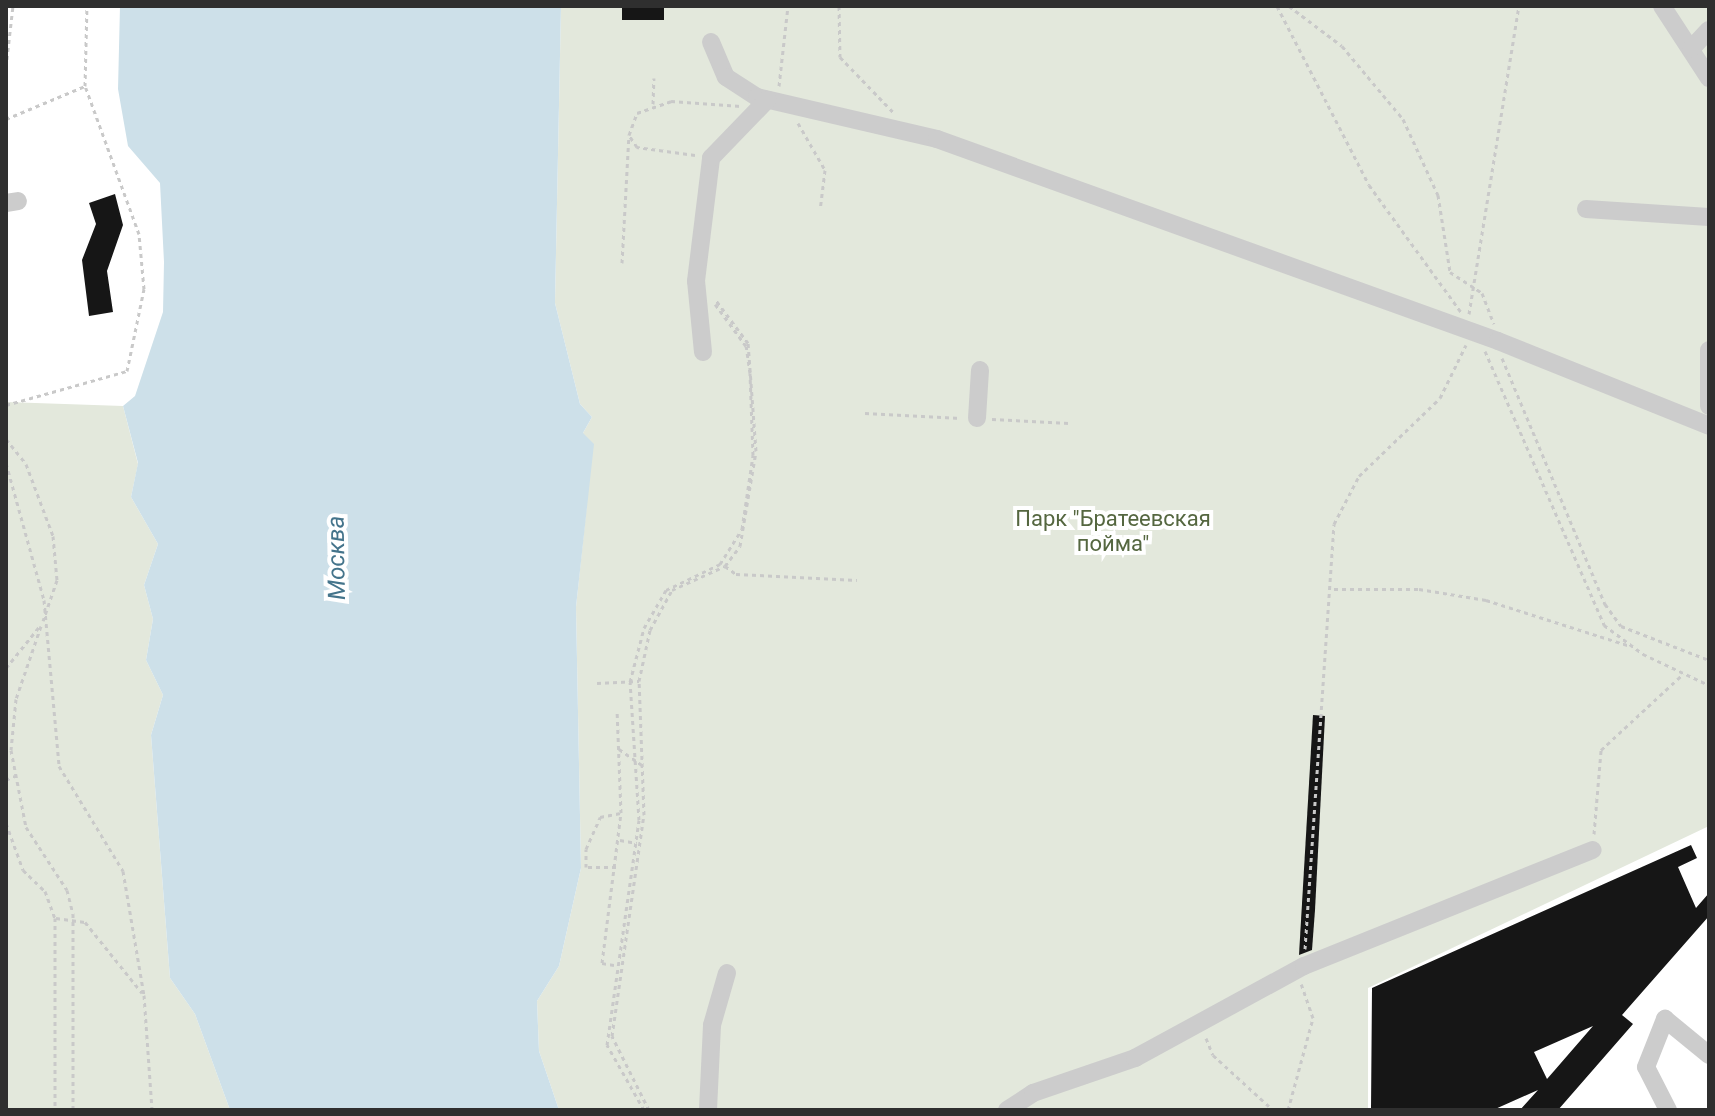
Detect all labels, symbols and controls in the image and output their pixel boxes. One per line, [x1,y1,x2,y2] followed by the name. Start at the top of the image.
[1015,505,1211,556] park label: Парк "Братеевская пойма"
[322,516,352,600] water label: Москва

